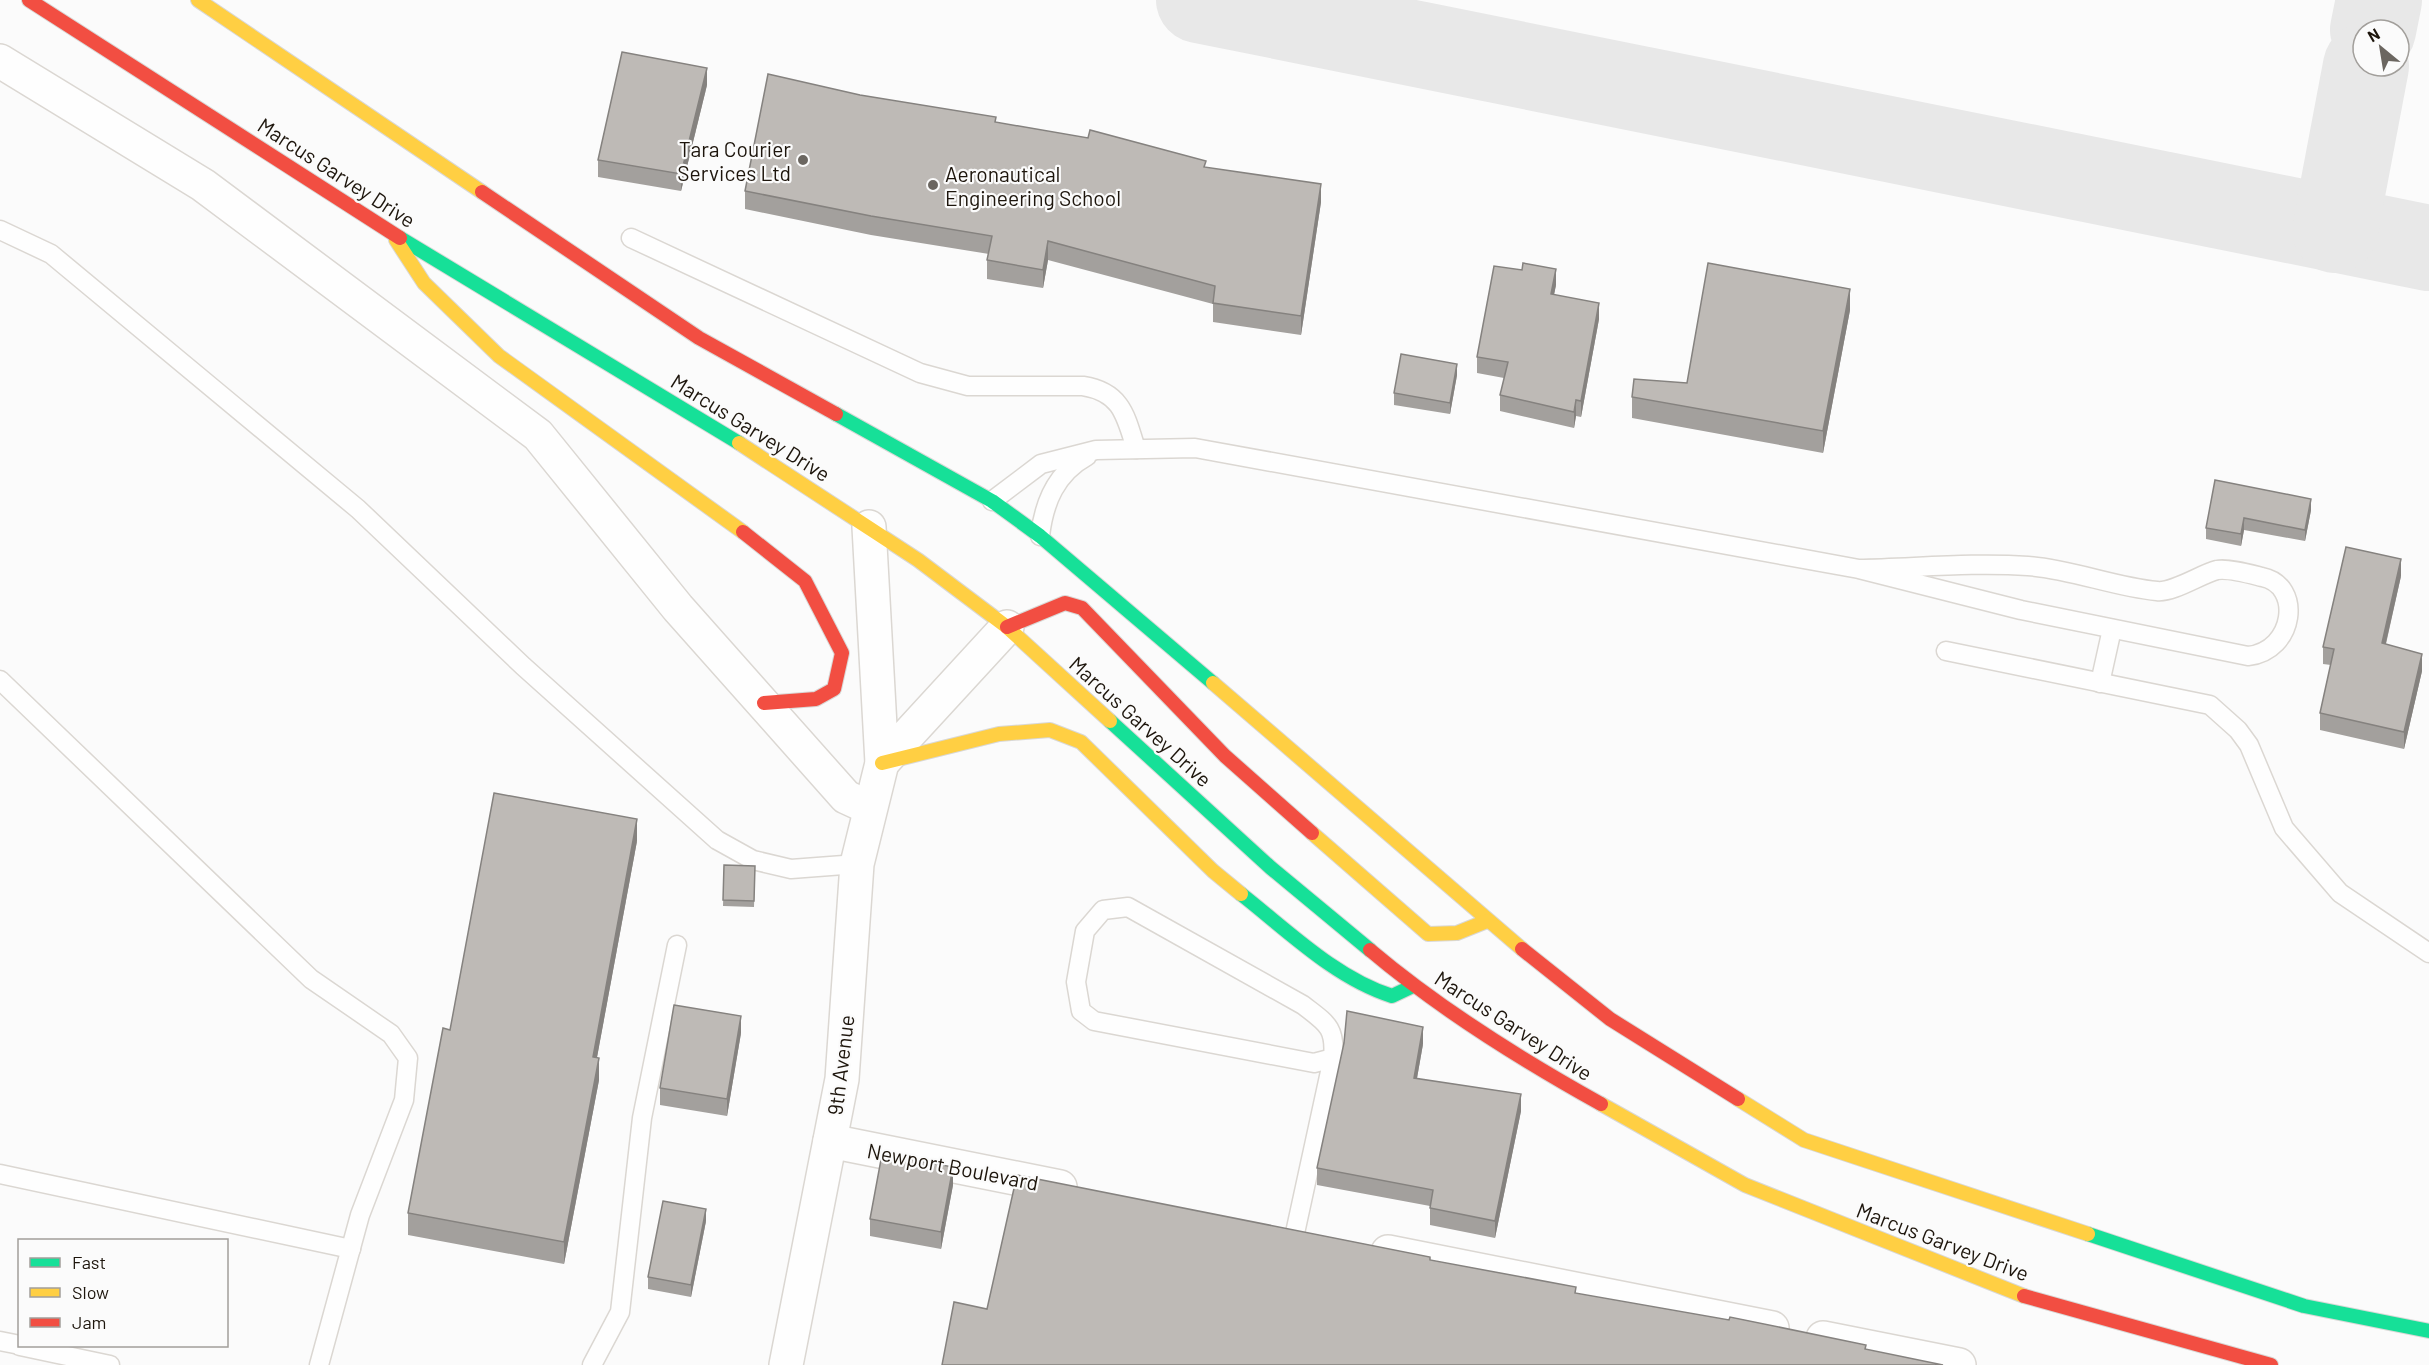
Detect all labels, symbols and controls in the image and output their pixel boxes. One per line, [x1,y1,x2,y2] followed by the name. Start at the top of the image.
[2351,18,2411,78] north arrow
[2364,24,2383,45] text: N
[254,112,420,232] street label: Marcus Garvey Drive
[677,136,791,185] place label: Tara Courier Services Ltd
[796,153,810,167] marker: Tara Courier Services Ltd
[945,161,1121,210] place label: Aeronautical Engineering School
[926,178,940,192] marker: Aeronautical Engineering School
[667,368,835,486] street label: Marcus Garvey Drive
[1065,651,1217,791] street label: Marcus Garvey Drive
[1431,965,1597,1085] street label: Marcus Garvey Drive
[821,1013,859,1117] street label: 9th Avenue
[865,1137,1041,1195] street label: Newport Boulevard
[1853,1197,2033,1285] street label: Marcus Garvey Drive
[18,1239,228,1347] legend
[72,1251,106,1273] text: Fast
[72,1281,109,1303] text: Slow
[72,1311,106,1333] text: Jam

